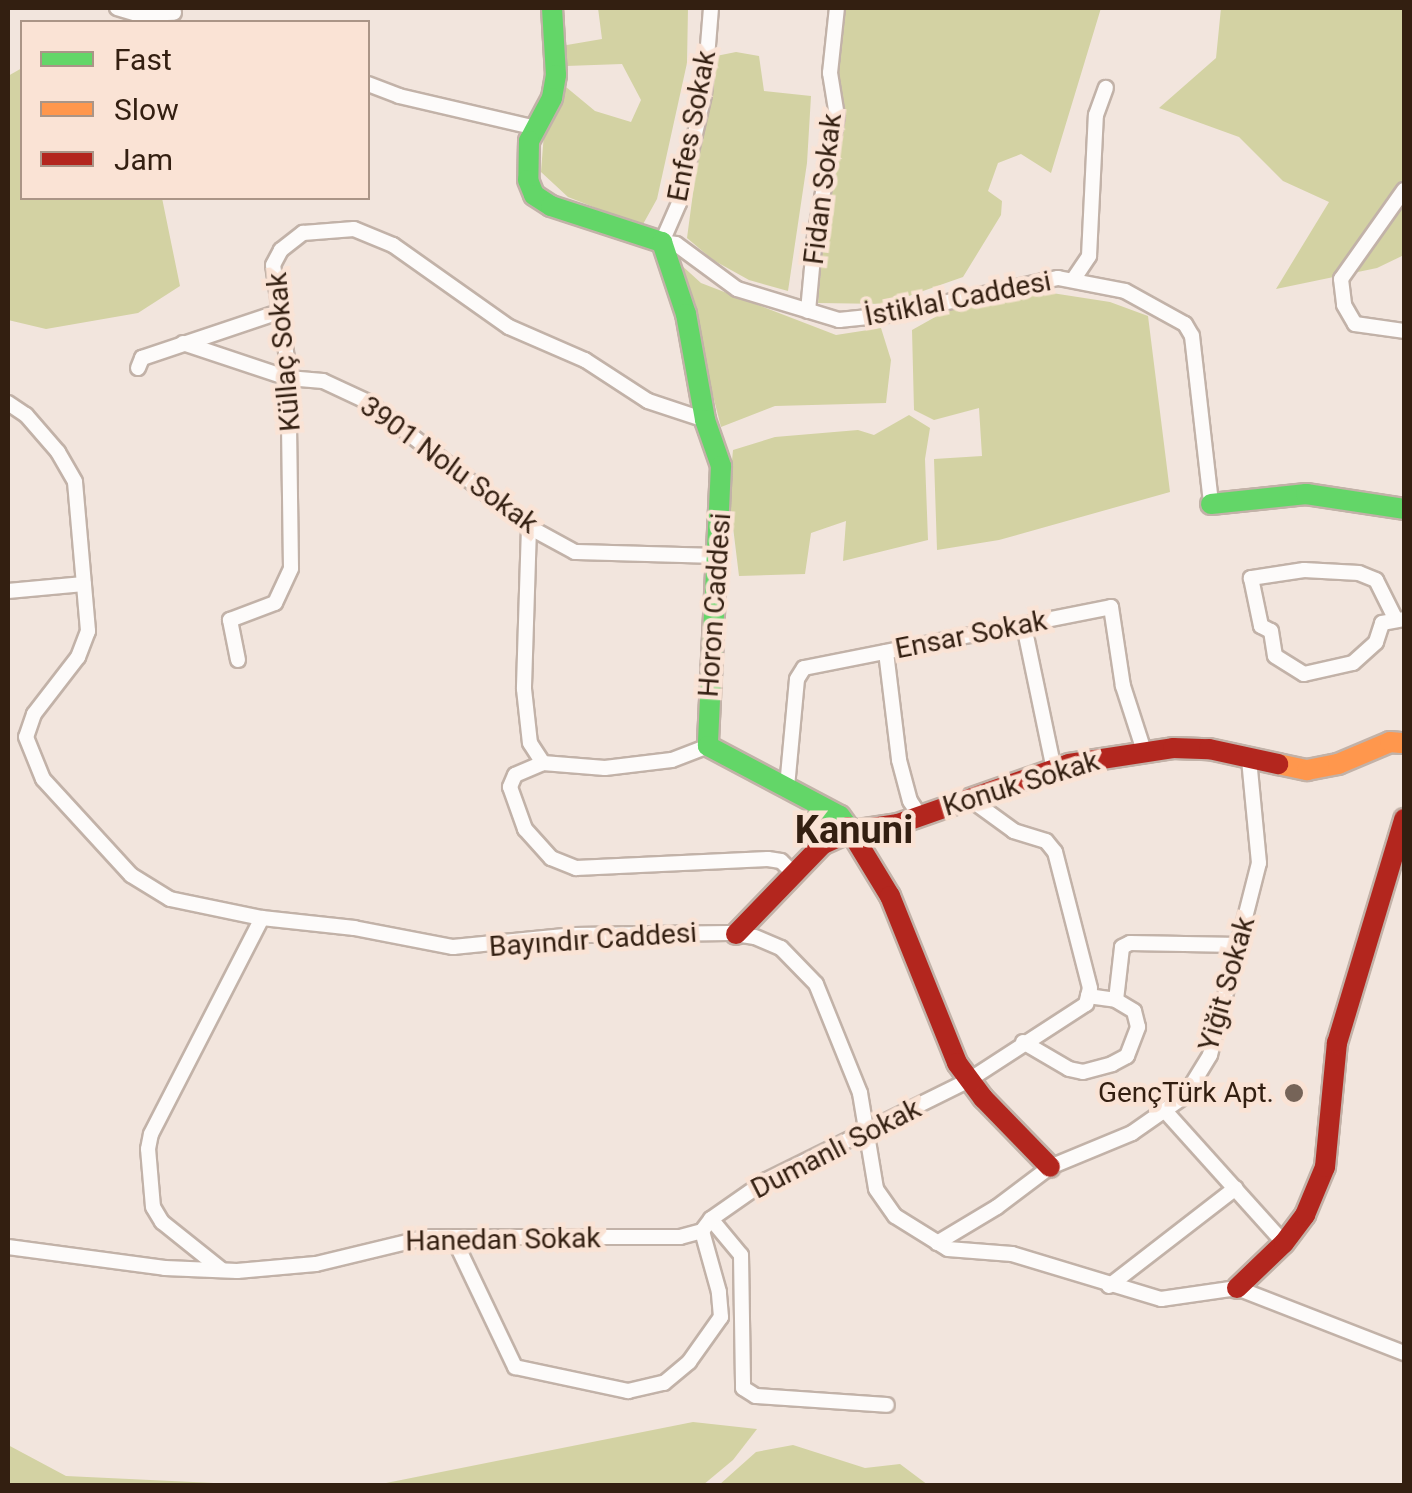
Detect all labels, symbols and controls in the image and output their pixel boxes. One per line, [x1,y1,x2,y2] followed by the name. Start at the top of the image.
[20,20,370,200] legend
[114,42,172,77] text: Fast
[661,48,723,204] street label: Enfes Sokak
[114,92,179,127] text: Slow
[797,112,849,266] street label: Fidan Sokak
[114,142,173,177] text: Jam
[862,264,1054,334] street label: İstiklal Caddesi
[260,271,308,433] street label: Küllaç Sokak
[354,389,544,541] street label: 3901 Nolu Sokak
[692,512,738,698] street label: Horon Caddesi
[892,604,1050,666] street label: Ensar Sokak
[939,744,1103,824] street label: Konuk Sokak
[795,808,913,854] district label: Kanuni
[1192,913,1262,1055] street label: Yiğit Sokak
[488,916,698,964] street label: Bayındır Caddesi
[1098,1076,1274,1110] place label: GençTürk Apt.
[1283,1082,1305,1104] marker: GençTürk Apt.
[746,1092,926,1206] street label: Dumanlı Sokak
[405,1221,601,1259] street label: Hanedan Sokak

